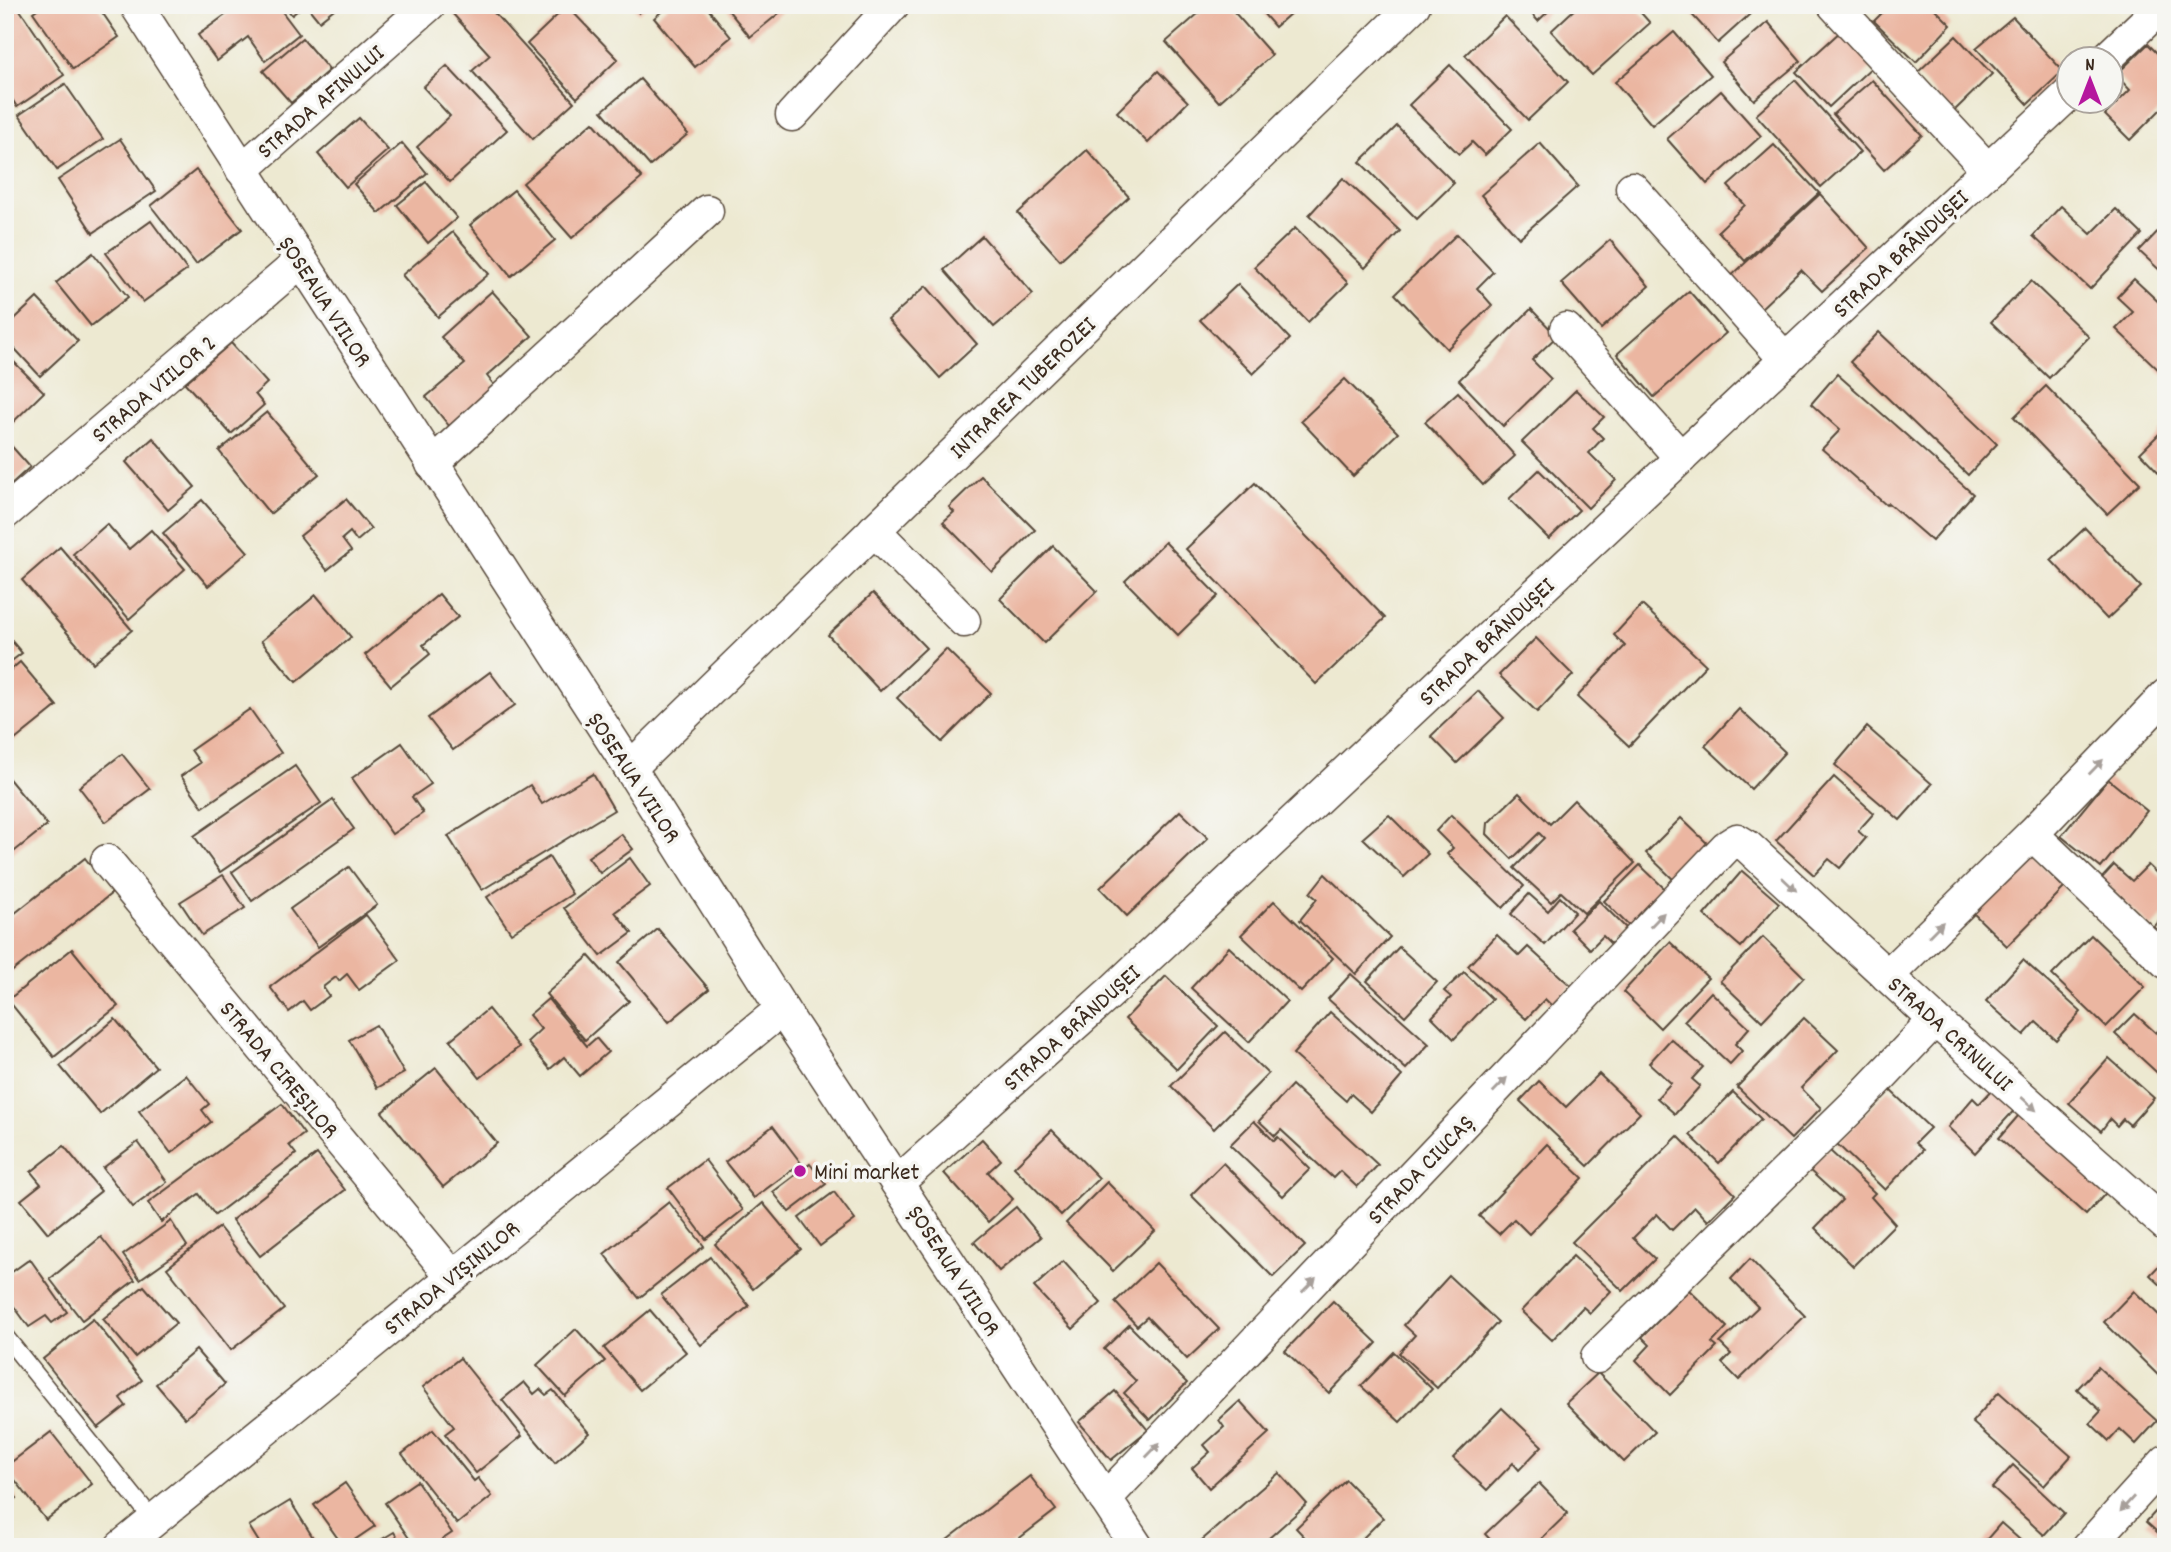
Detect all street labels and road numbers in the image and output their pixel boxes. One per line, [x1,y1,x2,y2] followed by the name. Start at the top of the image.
[251,38,394,168] street label: STRADA AFINULUI
[1826,183,1978,327] street label: STRADA BRÂNDUȘEI
[268,230,379,375] street label: ȘOSEAUA VIILOR
[943,310,1106,468] street label: INTRAREA TUBEROZEI
[85,328,225,453] street label: STRADA VIILOR 2
[1412,571,1564,715] street label: STRADA BRÂNDUȘEI
[577,706,688,851] street label: ȘOSEAUA VIILOR
[996,958,1150,1101] street label: STRADA BRÂNDUȘEI
[1878,969,2020,1101] street label: STRADA CRINULUI
[210,995,346,1147] street label: STRADA CIREȘILOR
[1361,1108,1484,1234] street label: STRADA CIUCAȘ
[897,1199,1008,1344] street label: ȘOSEAUA VIILOR
[377,1214,528,1345] street label: STRADA VIȘINILOR

